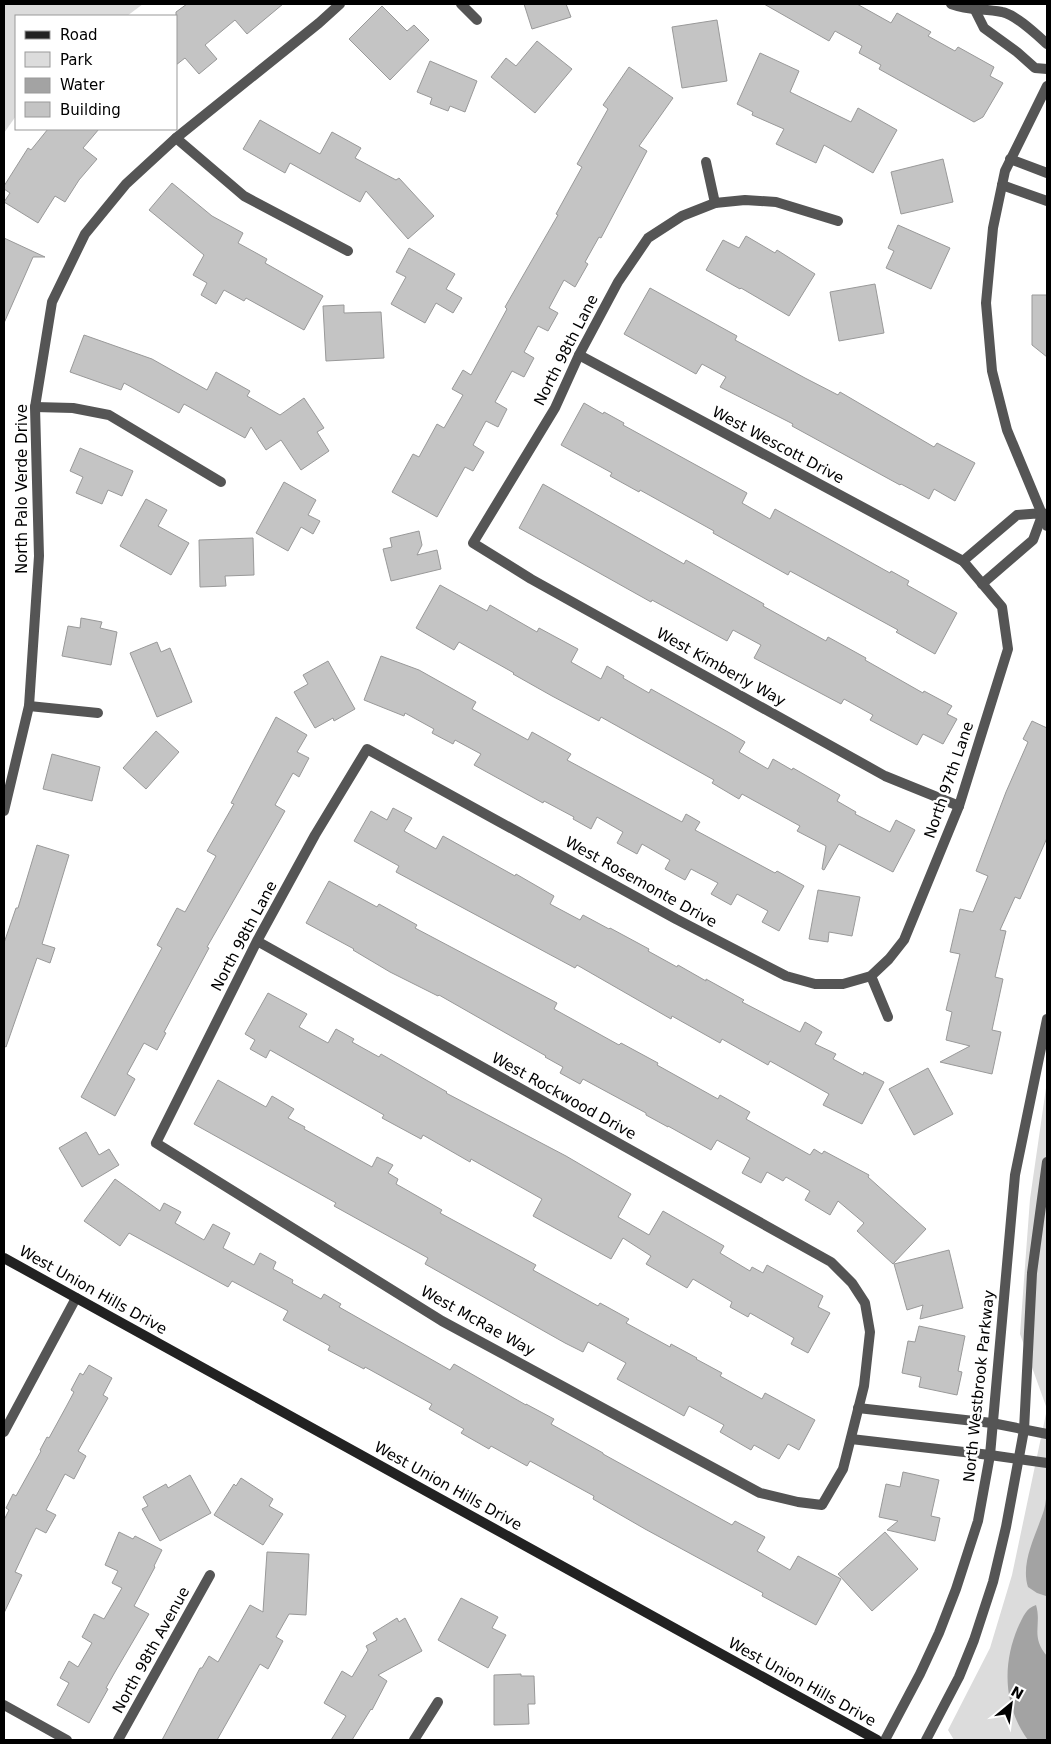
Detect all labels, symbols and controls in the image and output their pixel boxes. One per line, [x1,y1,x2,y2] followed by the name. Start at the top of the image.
[15,15,178,130] legend
[60,26,98,44] text: Road
[60,51,93,69] text: Park
[60,76,105,94] text: Water
[60,101,121,119] text: Building
[530,291,602,409] street label: North 98th Lane
[709,403,847,487] street label: West Wescott Drive
[13,404,31,574] street label: North Palo Verde Drive
[653,624,789,710] street label: West Kimberly Way
[921,719,977,841] street label: North 97th Lane
[562,833,720,931] street label: West Rosemonte Drive
[207,878,281,994] street label: North 98th Lane
[489,1049,639,1143] street label: West Rockwood Drive
[16,1242,170,1338] street label: West Union Hills Drive
[418,1282,538,1360] street label: West McRae Way
[960,1289,998,1483] street label: North Westbrook Parkway
[371,1438,525,1534] street label: West Union Hills Drive
[109,1584,193,1716] street label: North 98th Avenue
[725,1634,879,1730] street label: West Union Hills Drive
[986,1679,1036,1729] north arrow
[1008,1683,1026,1702] text: N

